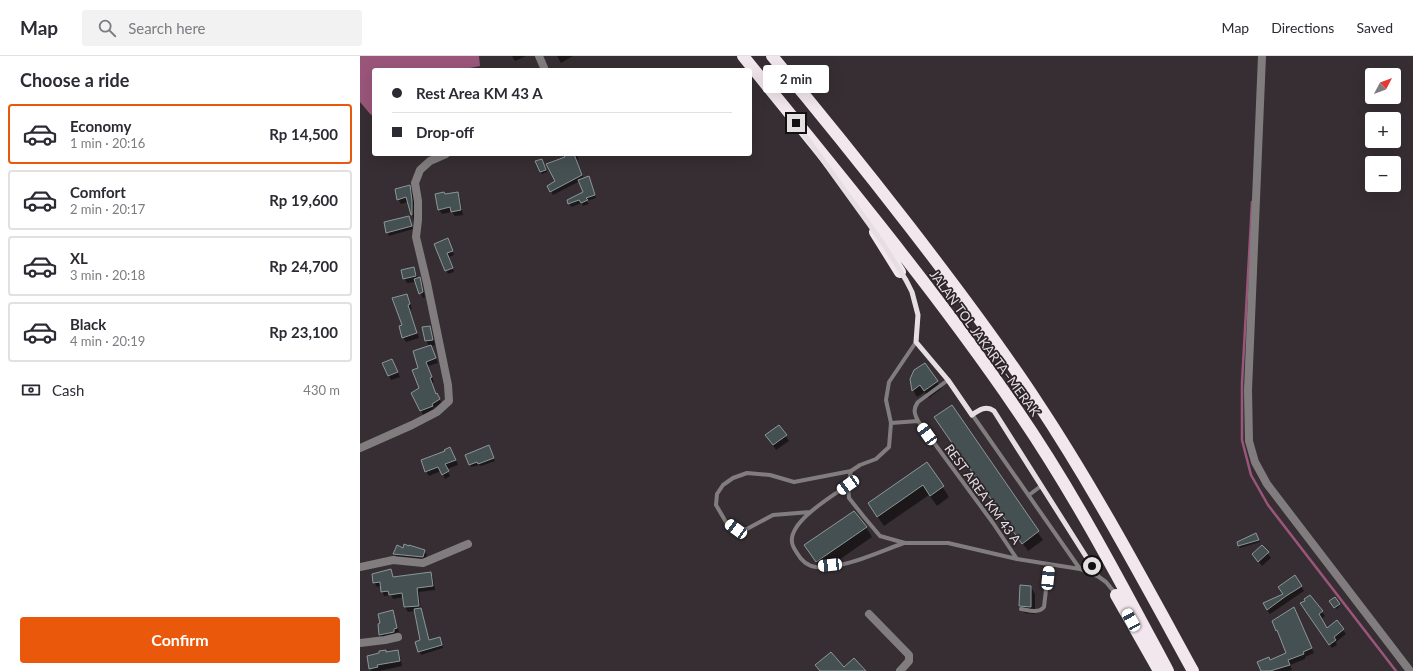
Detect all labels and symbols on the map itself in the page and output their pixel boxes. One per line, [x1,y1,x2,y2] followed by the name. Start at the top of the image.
[763,65,829,93] callout: 2 min
[1365,68,1401,104] north arrow
[787,114,805,132] route end
[926,267,1044,420] street label: JALAN TOL JAKARTA–MERAK
[915,421,939,447] car
[941,441,1025,547] street label: REST AREA KM 43 A
[835,473,861,497] car
[723,517,749,541] car
[1083,557,1101,575] route start
[817,558,843,572] car
[1041,565,1055,591] car
[1120,607,1142,633] car

